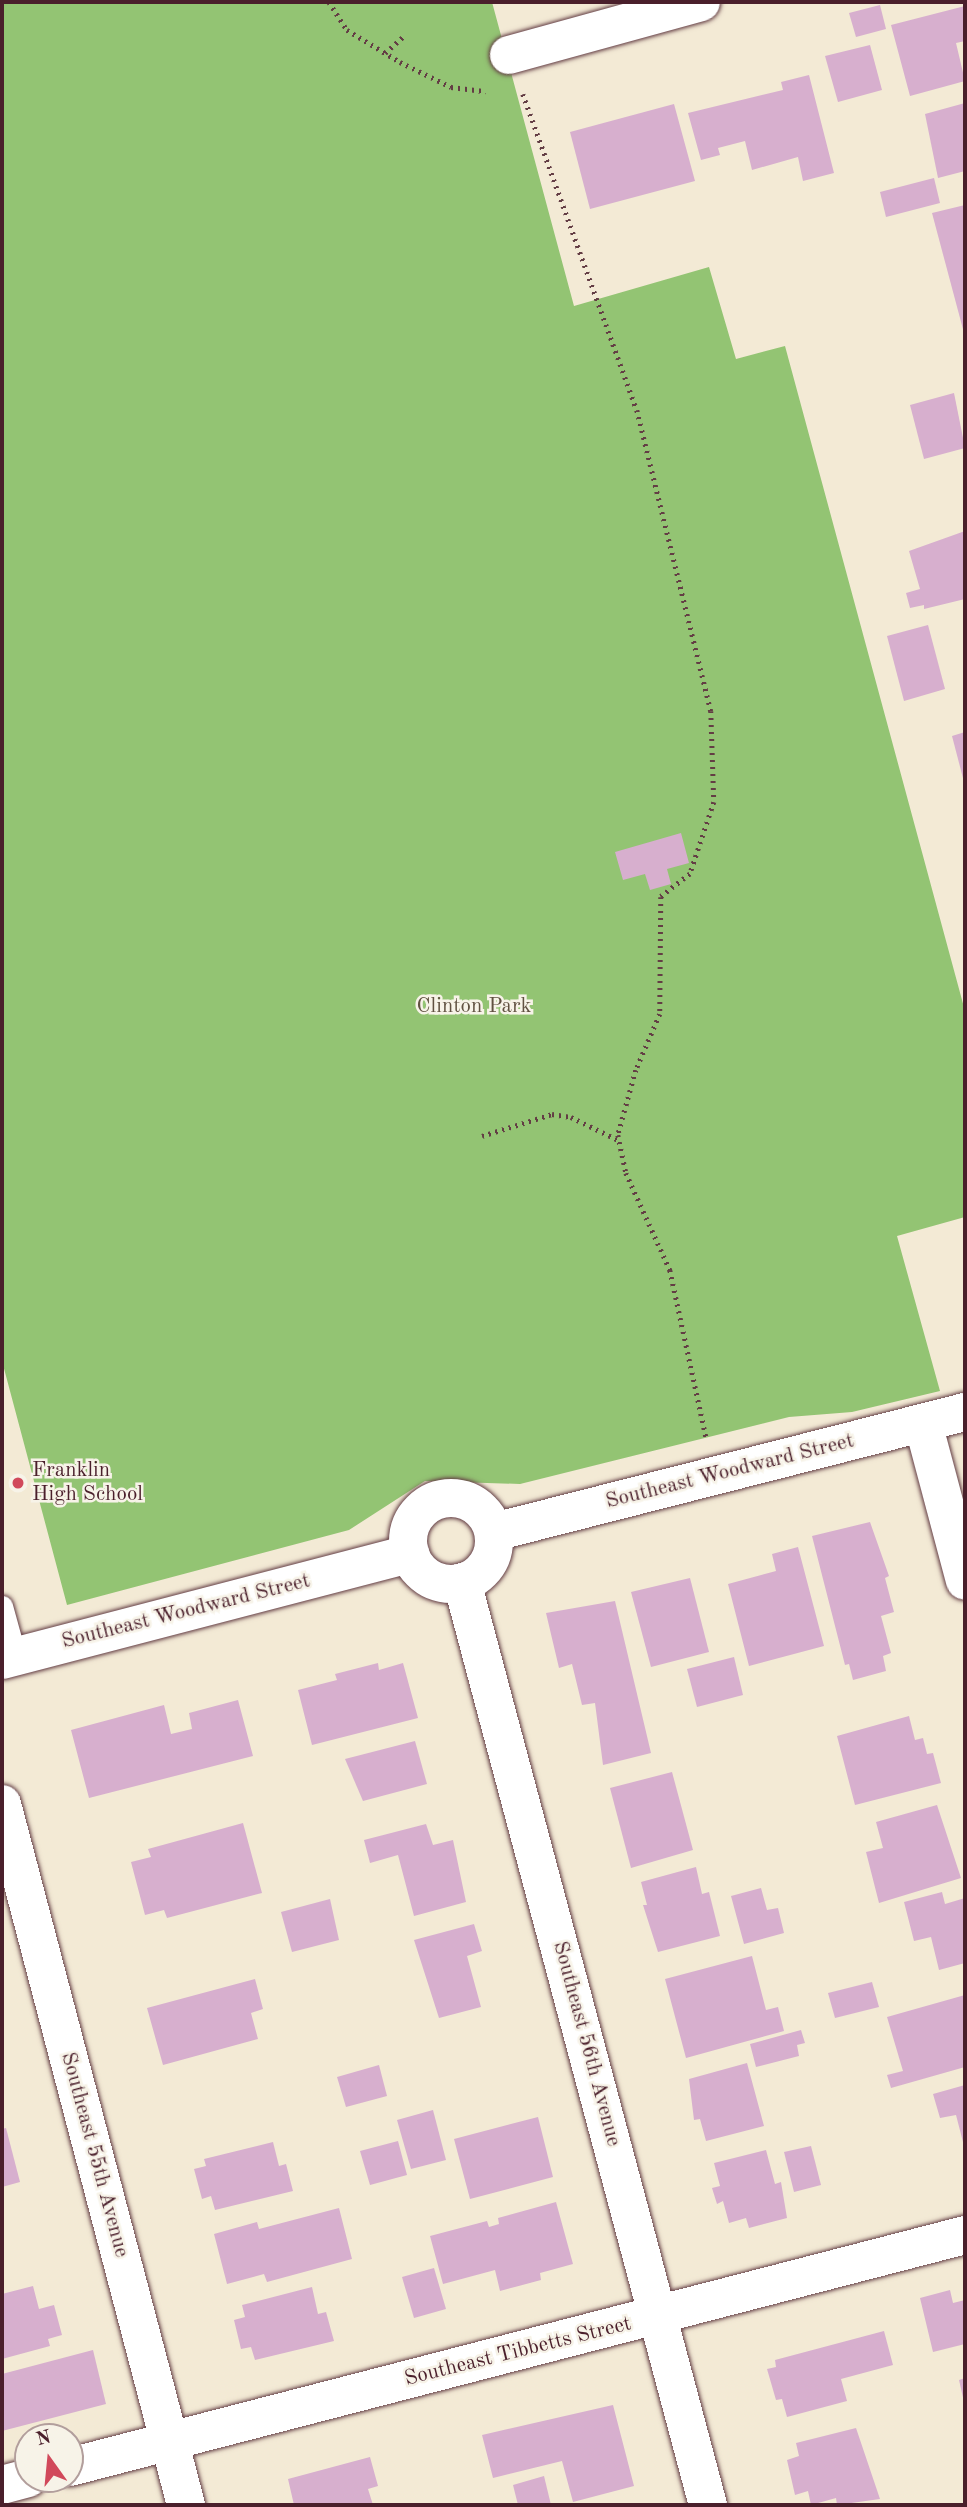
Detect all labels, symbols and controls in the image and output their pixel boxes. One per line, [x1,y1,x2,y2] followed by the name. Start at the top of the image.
[417,994,531,1020] park label: Clinton Park
[603,1429,857,1515] street label: Southeast Woodward Street
[32,1458,143,1508] place label: Franklin High School
[10,1475,26,1491] marker: Franklin High School
[59,1569,313,1655] street label: Southeast Woodward Street
[546,1939,626,2149] street label: Southeast 56th Avenue
[54,2050,134,2260] street label: Southeast 55th Avenue
[402,2312,634,2392] street label: Southeast Tibbetts Street
[14,2423,84,2493] north arrow
[34,2428,53,2450] text: N

